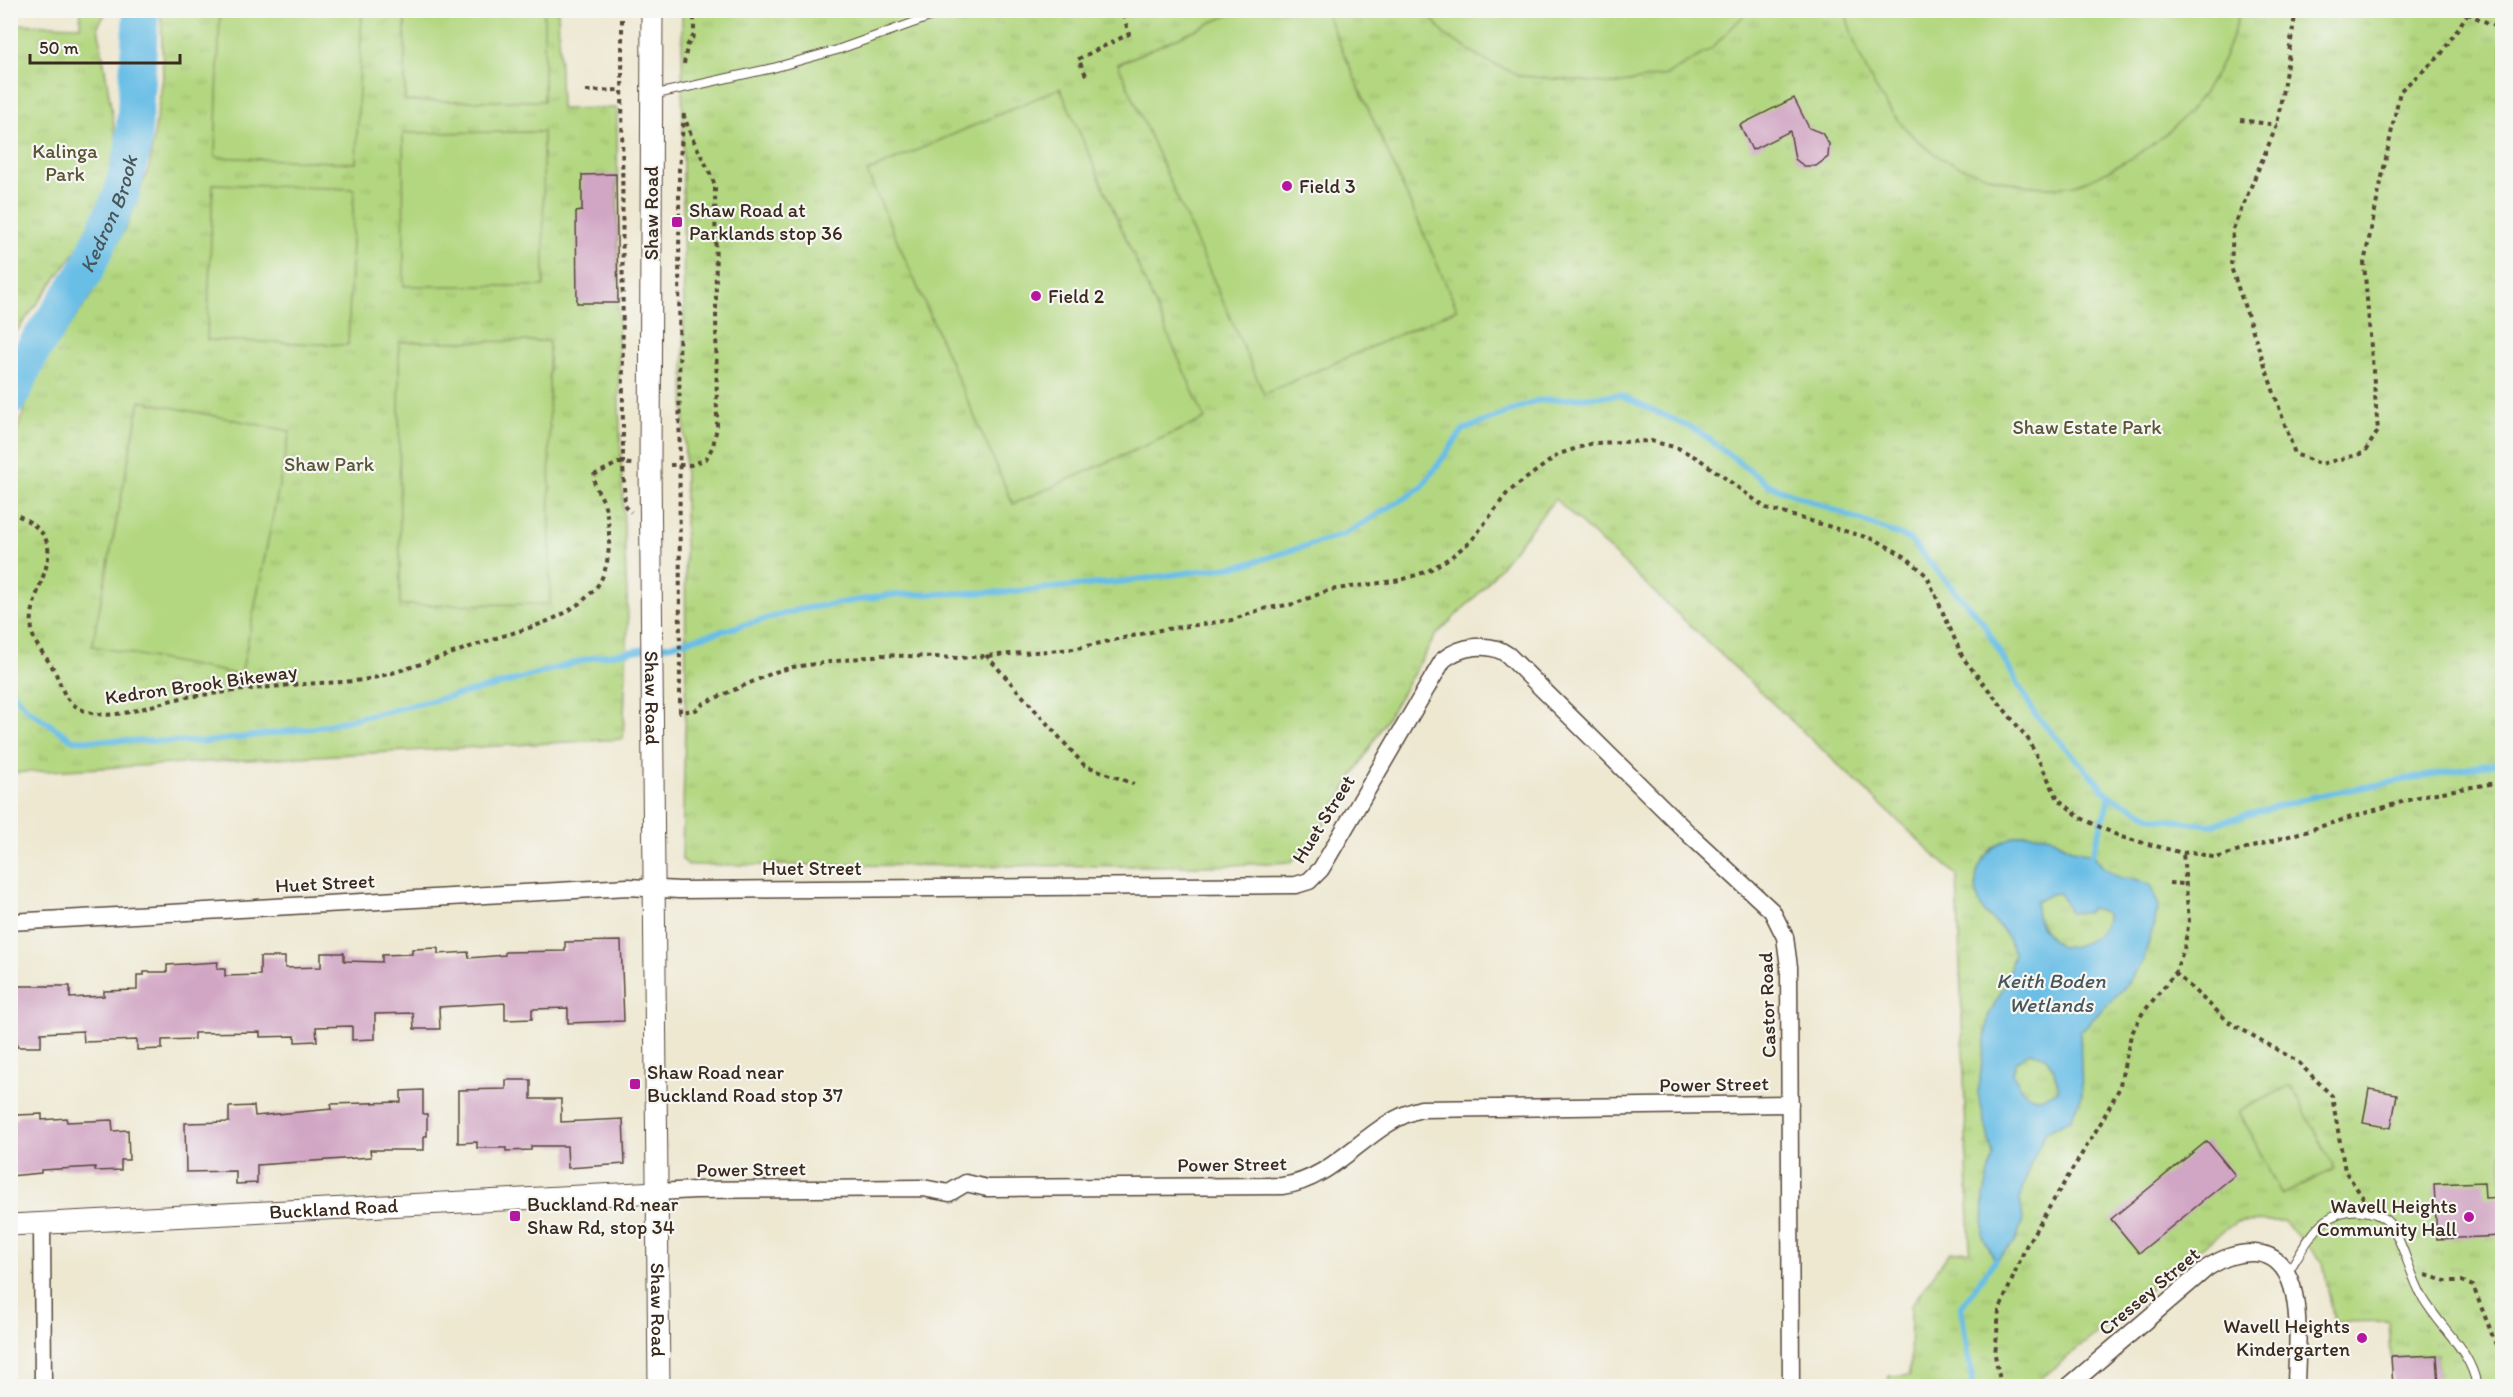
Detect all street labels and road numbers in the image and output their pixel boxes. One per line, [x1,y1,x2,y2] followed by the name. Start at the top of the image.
[639,166,663,260] street label: Shaw Road
[640,651,665,745] street label: Shaw Road
[103,659,299,709] street label: Kedron Brook Bikeway
[1286,770,1360,868] street label: Huet Street
[762,856,862,880] street label: Huet Street
[275,868,375,898] street label: Huet Street
[1753,952,1781,1058] street label: Castor Road
[1659,1071,1770,1097] street label: Power Street
[1177,1151,1288,1177] street label: Power Street
[696,1156,807,1182] street label: Power Street
[268,1193,399,1224] street label: Buckland Road
[2093,1242,2205,1340] street label: Cressey Street
[646,1263,671,1357] street label: Shaw Road

